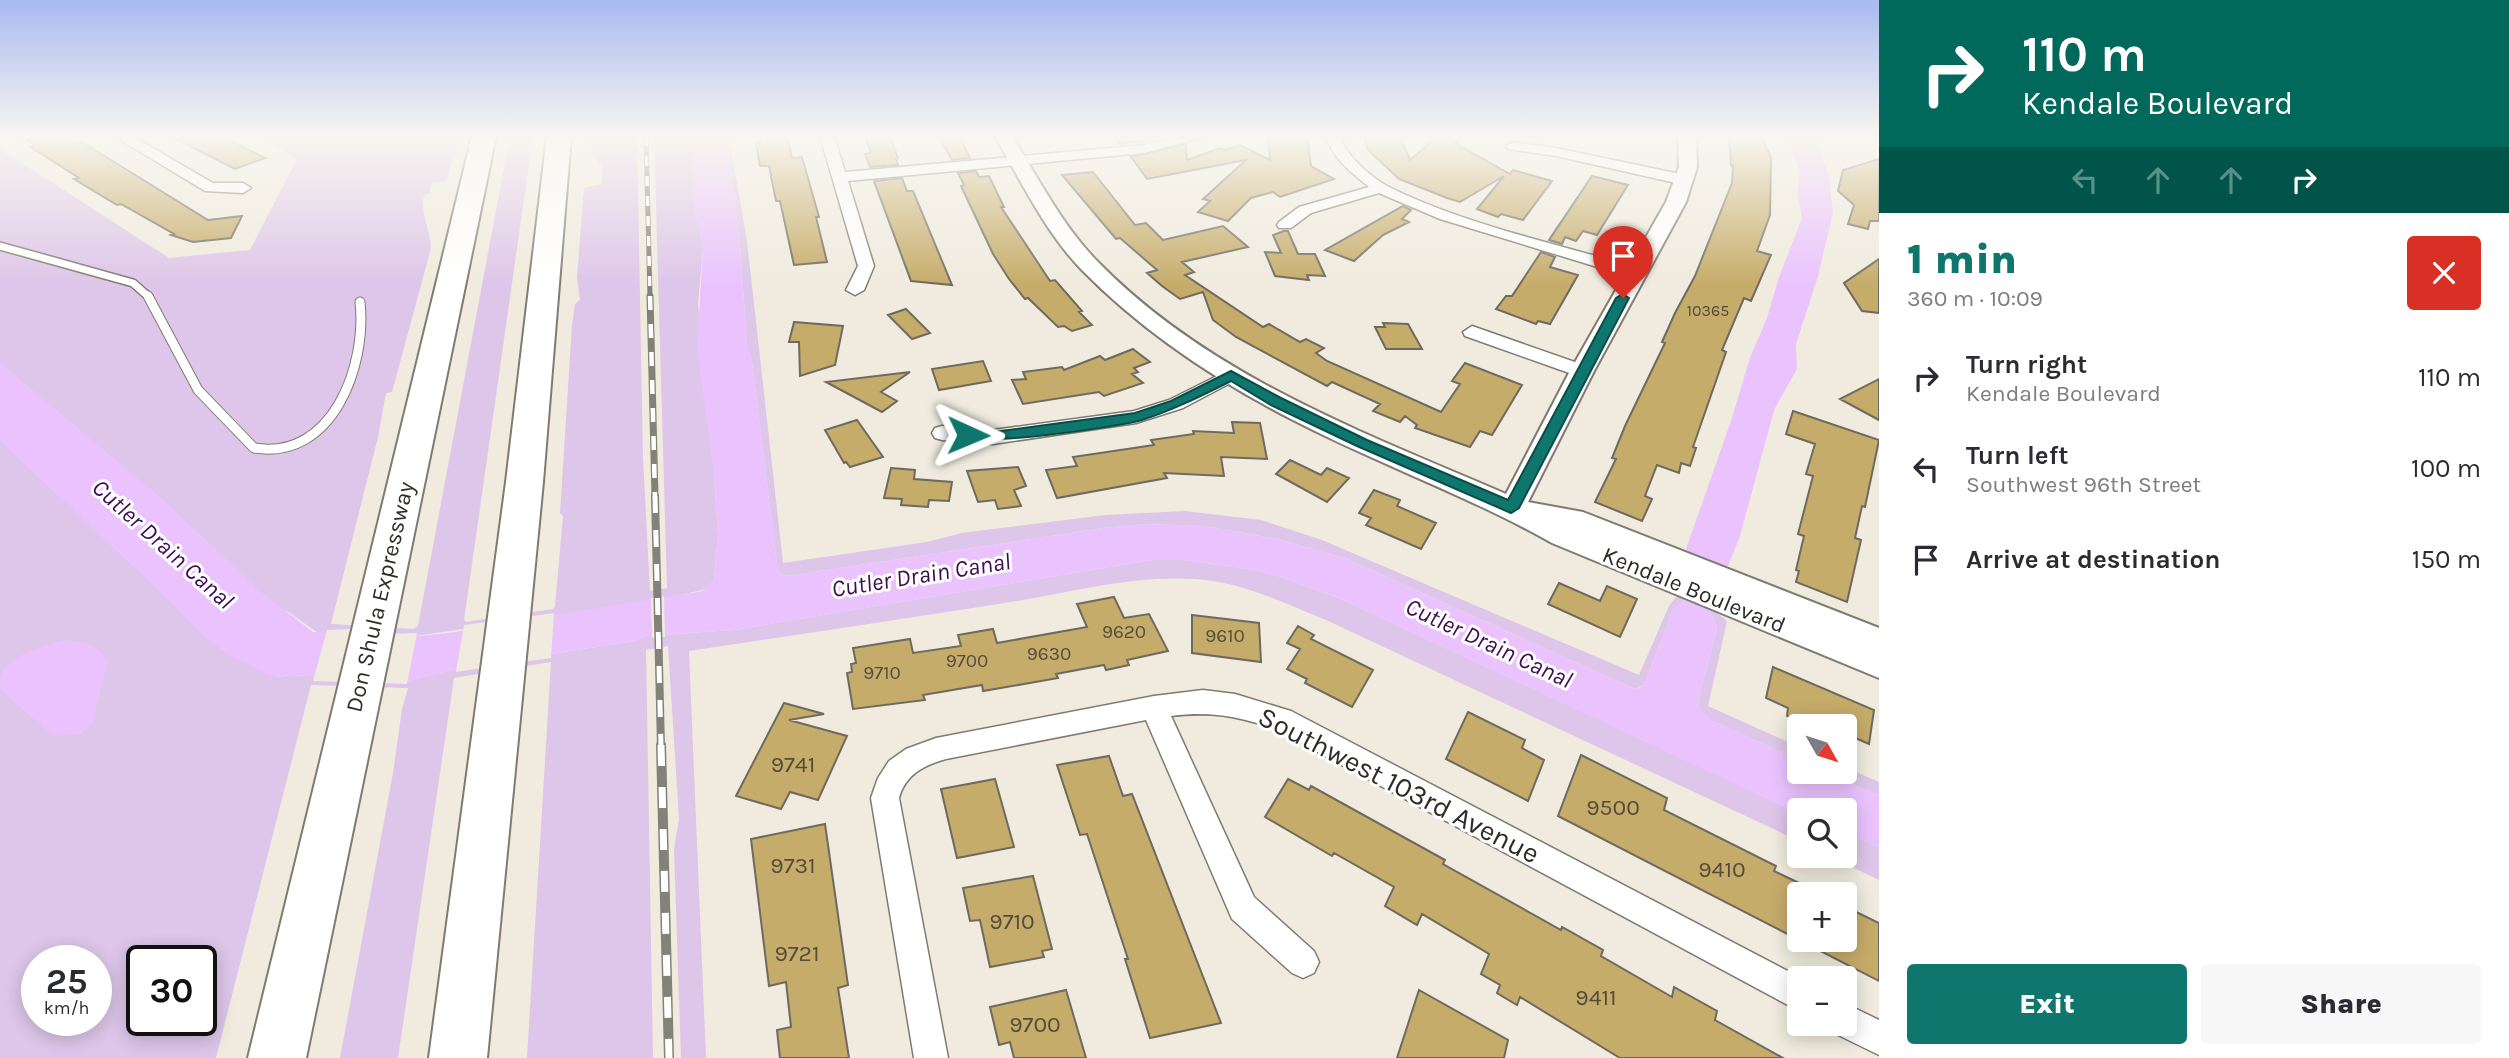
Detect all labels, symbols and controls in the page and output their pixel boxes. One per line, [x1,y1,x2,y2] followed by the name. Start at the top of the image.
[2022,26,2147,83] text: 110 m
[1907,28,1998,119] icon: right
[2022,85,2293,122] text: Kendale Boulevard
[2066,161,2104,199] icon: left
[2139,161,2177,199] icon: ahead
[2212,161,2250,199] icon: ahead
[2285,161,2323,199] icon: right
[1593,226,1653,298] pin
[1907,234,2017,284] text: 1 min
[2407,236,2481,310] button: close
[1604,237,1642,275] icon: arrive
[1907,285,2043,312] text: 360 m · 10:09
[1687,301,1729,320] house number: 10365
[1966,349,2087,380] text: Turn right
[1907,359,1945,397] icon: right
[2418,362,2481,393] text: 110 m
[1966,380,2161,407] text: Kendale Boulevard
[931,398,1005,472] position arrow
[1966,440,2068,471] text: Turn left
[1907,450,1945,488] icon: left
[2411,453,2481,484] text: 100 m
[1966,471,2201,498] text: Southwest 96th Street
[86,473,240,615] water label: Cutler Drain Canal
[340,479,420,715] street label: Don Shula Expressway
[1599,541,1789,639] street label: Kendale Boulevard
[1907,541,1945,579] icon: arrive
[1966,544,2220,575] text: Arrive at destination
[2412,544,2481,575] text: 150 m
[830,547,1012,603] water label: Cutler Drain Canal
[1401,592,1577,694] water label: Cutler Drain Canal
[1102,621,1146,643] house number: 9620
[1205,625,1245,647] house number: 9610
[1027,643,1071,665] house number: 9630
[946,650,988,672] house number: 9700
[863,662,901,684] house number: 9710
[1253,700,1545,870] street label: Southwest 103rd Avenue
[1787,714,1857,784] north arrow
[1787,714,1857,1036] map controls
[771,751,815,778] house number: 9741
[1586,794,1640,821] house number: 9500
[1787,798,1857,868] button: search
[770,852,816,879] house number: 9731
[1698,856,1746,883] house number: 9410
[1787,882,1857,952] button: +
[989,908,1035,935] house number: 9710
[774,940,820,967] house number: 9721
[126,945,217,1036] speed limit sign: 30
[46,961,87,1002] text: 25
[1907,964,2187,1044] button: Exit
[2201,964,2481,1044] button: Share
[1787,966,1857,1036] button: −
[1575,984,1617,1011] house number: 9411
[44,997,89,1019] text: km/h
[1009,1011,1061,1038] house number: 9700

